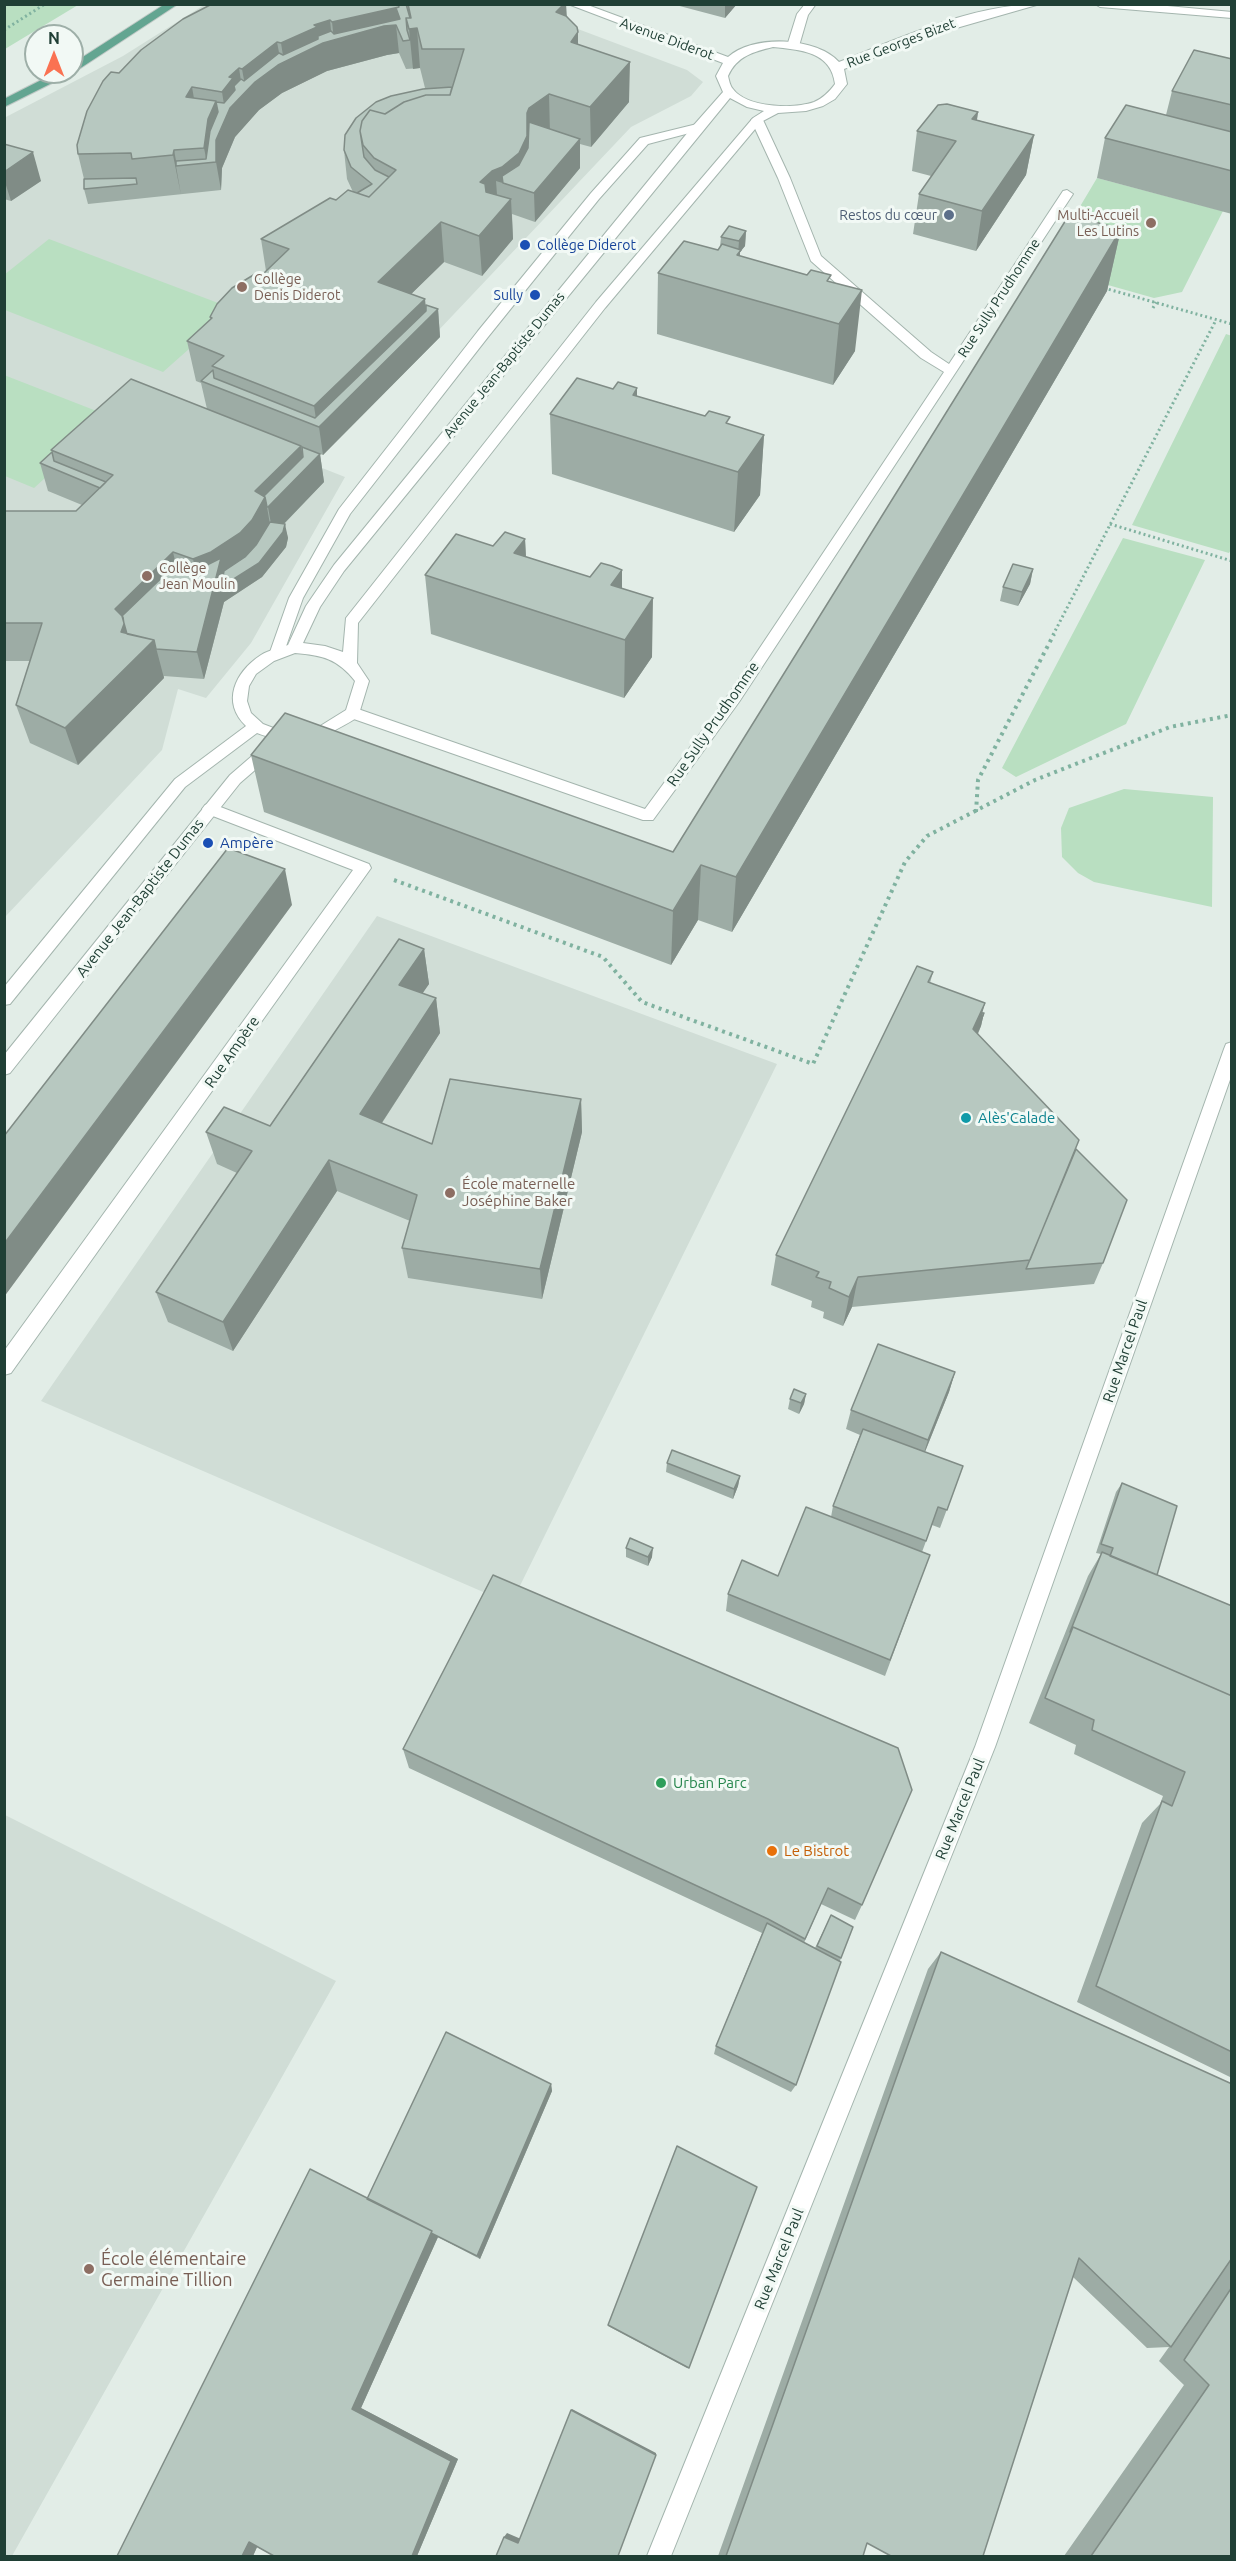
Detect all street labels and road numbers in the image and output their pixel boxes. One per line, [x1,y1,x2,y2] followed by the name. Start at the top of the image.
[618,14,716,64] street label: Avenue Diderot
[844,15,958,71] street label: Rue Georges Bizet
[954,235,1044,361] street label: Rue Sully Prudhomme
[440,289,568,441] street label: Avenue Jean-Baptiste Dumas
[663,658,763,790] street label: Rue Sully Prudhomme
[73,815,207,981] street label: Avenue Jean-Baptiste Dumas
[201,1013,263,1091] street label: Rue Ampère
[1099,1297,1151,1405] street label: Rue Marcel Paul
[931,1756,989,1862] street label: Rue Marcel Paul
[750,2206,808,2312] street label: Rue Marcel Paul

